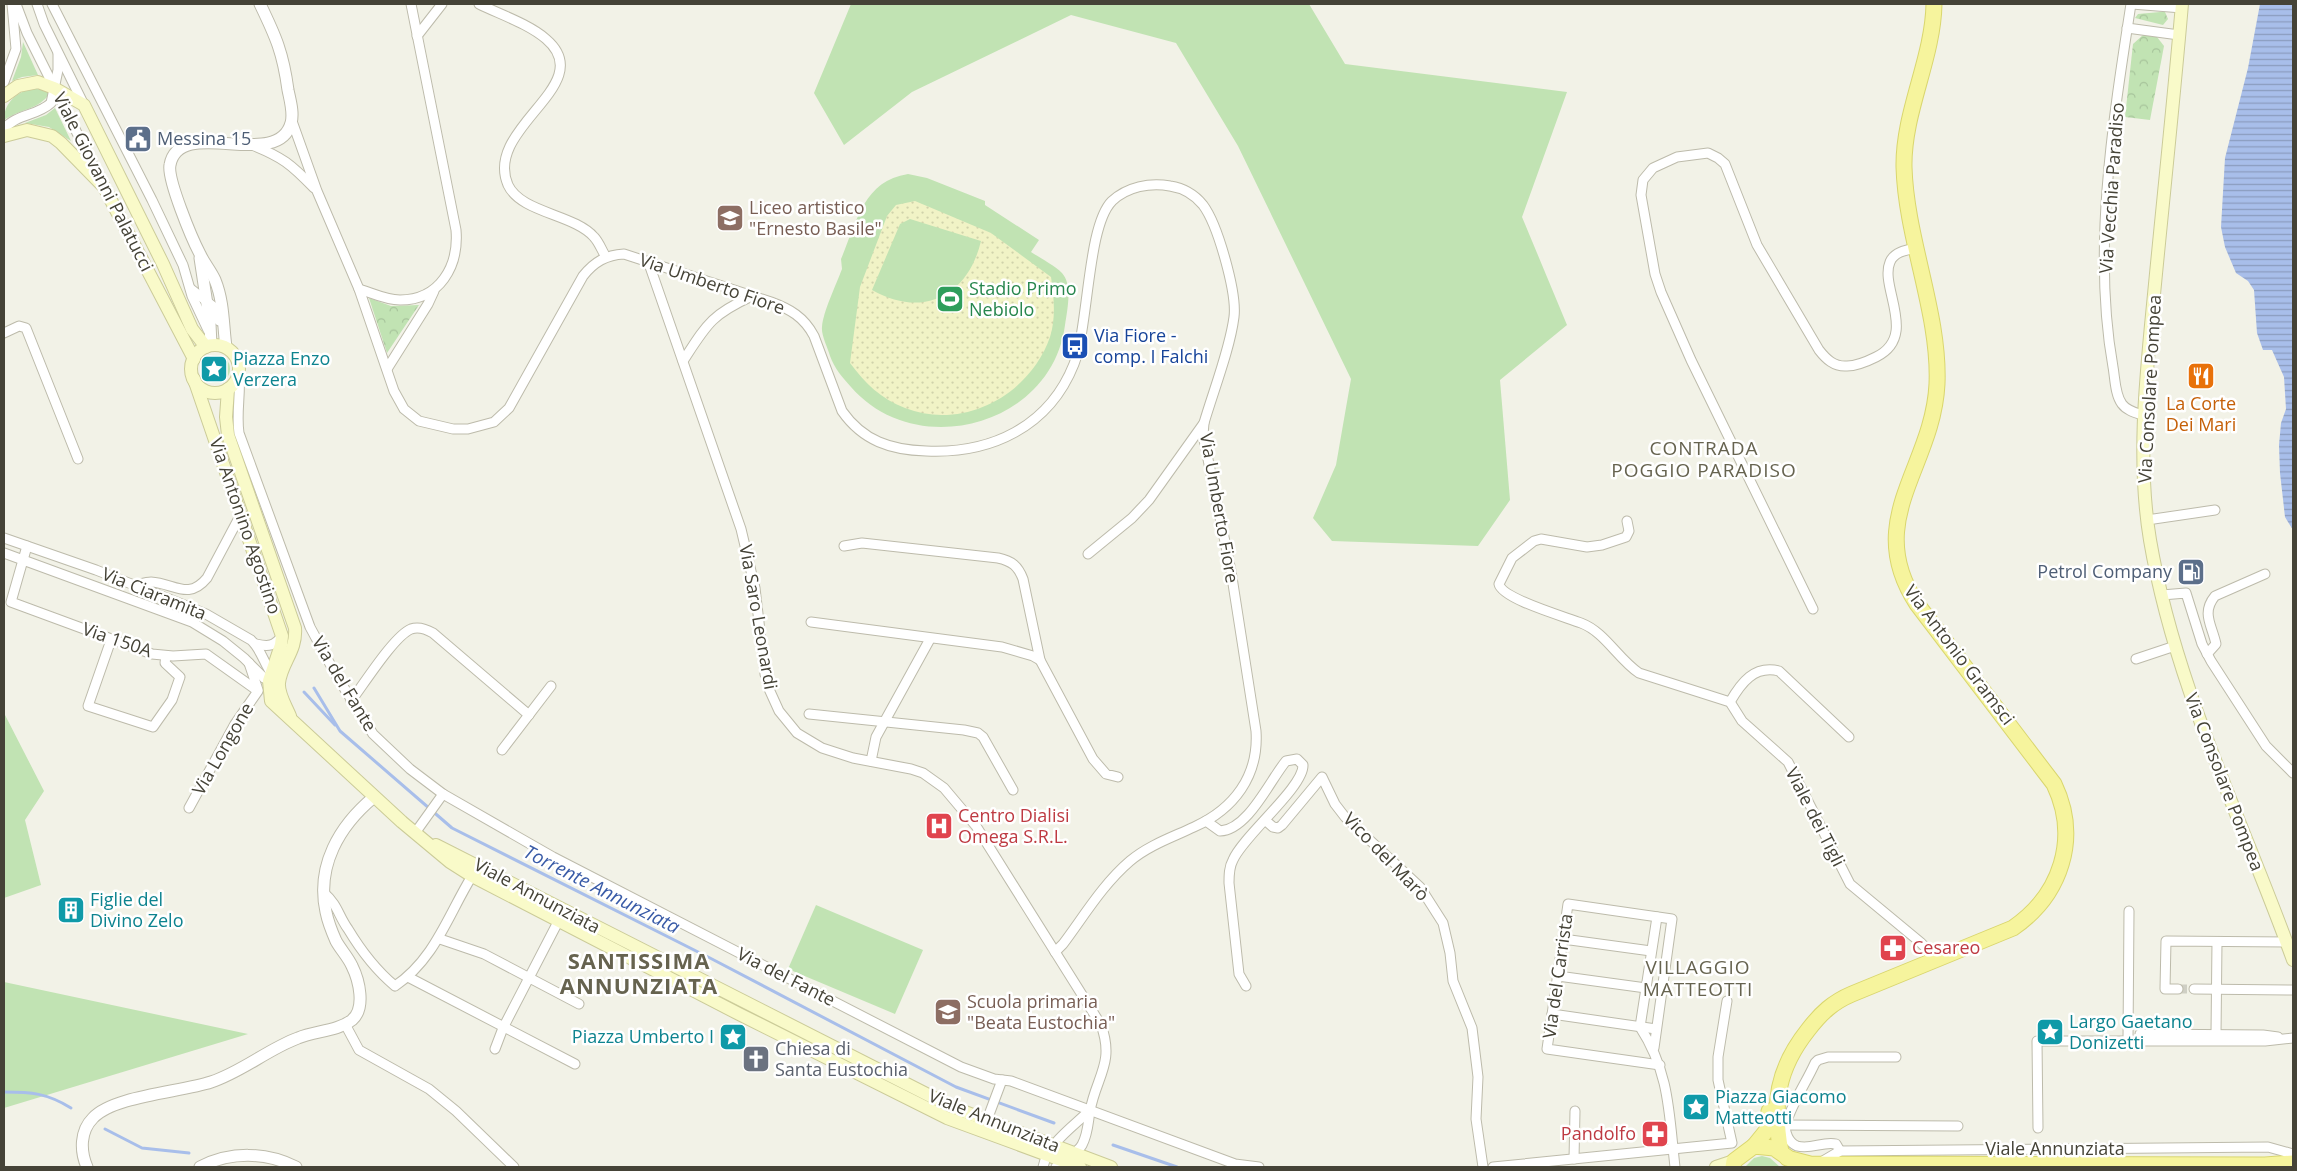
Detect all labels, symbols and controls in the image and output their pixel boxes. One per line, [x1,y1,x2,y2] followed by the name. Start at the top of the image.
[48,88,160,275] street label: Viale Giovanni Palatucci
[2093,102,2129,274] street label: Via Vecchia Paradiso
[123,124,153,154] public building icon: Messina 15
[157,126,251,150] place label: Messina 15
[749,195,882,240] place label: Liceo artistico "Ernesto Basile"
[715,203,745,233] school or university icon: Liceo artistico "Ernesto Basile"
[636,247,788,319] street label: Via Umberto Fiore
[969,276,1077,321] place label: Stadio Primo Nebiolo
[935,284,965,314] sports icon: Stadio Primo Nebiolo
[2132,294,2166,484] street label: Via Consolare Pompea
[1094,323,1208,368] place label: Via Fiore - comp. I Falchi
[1060,331,1090,361] bus stop icon: Via Fiore - comp. I Falchi
[233,346,330,391] place label: Piazza Enzo Verzera
[199,354,229,384] place icon: Piazza Enzo Verzera
[2186,361,2216,391] restaurant icon: La Corte Dei Mari
[2166,391,2236,436] place label: La Corte Dei Mari
[1195,431,1245,585] street label: Via Umberto Fiore
[204,434,287,617] street label: Via Antonino Agostino
[1611,435,1797,483] district label: CONTRADA POGGIO PARADISO
[734,542,784,691] street label: Via Saro Leonardi
[2176,557,2206,587] fuel station icon: Petrol Company
[2037,559,2173,583] place label: Petrol Company
[99,561,210,625] street label: Via Ciaramita
[1899,579,2020,729] street label: Via Antonio Gramsci
[79,616,156,662] street label: Via 150A
[307,631,383,736] street label: Via del Fante
[2180,689,2270,874] street label: Via Consolare Pompea
[186,698,258,799] street label: Via Longone
[1781,763,1851,870] street label: Viale dei Tigli
[958,803,1070,848] place label: Centro Dialisi Omega S.R.L.
[1338,807,1435,906] street label: Vico del Marò
[924,811,954,841] hospital icon: Centro Dialisi Omega S.R.L.
[520,838,685,940] water label: Torrente Annunziata
[470,852,605,938] street label: Viale Annunziata
[90,887,183,932] place label: Figlie del Divino Zelo
[56,895,86,925] building icon: Figlie del Divino Zelo
[1536,912,1578,1040] street label: Via del Carrista
[1878,933,1908,963] pharmacy icon: Cesareo
[1912,935,1980,959] place label: Cesareo
[733,941,840,1011] street label: Via del Fante
[560,945,718,1000] district label: SANTISSIMA ANNUNZIATA
[1643,954,1753,1002] district label: VILLAGGIO MATTEOTTI
[967,989,1115,1034] place label: Scuola primaria "Beata Eustochia"
[933,997,963,1027] school or university icon: Scuola primaria "Beata Eustochia"
[2069,1009,2193,1054] place label: Largo Gaetano Donizetti
[2035,1017,2065,1047] place icon: Largo Gaetano Donizetti
[718,1022,748,1052] place icon: Piazza Umberto I
[572,1024,714,1048] place label: Piazza Umberto I
[775,1036,908,1081] place label: Chiesa di Santa Eustochia
[741,1044,771,1074] church icon: Chiesa di Santa Eustochia
[925,1083,1064,1157] street label: Viale Annunziata
[1715,1084,1847,1129] place label: Piazza Giacomo Matteotti
[1681,1092,1711,1122] place icon: Piazza Giacomo Matteotti
[1640,1119,1670,1149] pharmacy icon: Pandolfo
[1561,1121,1636,1145] place label: Pandolfo
[1985,1136,2125,1160] street label: Viale Annunziata

